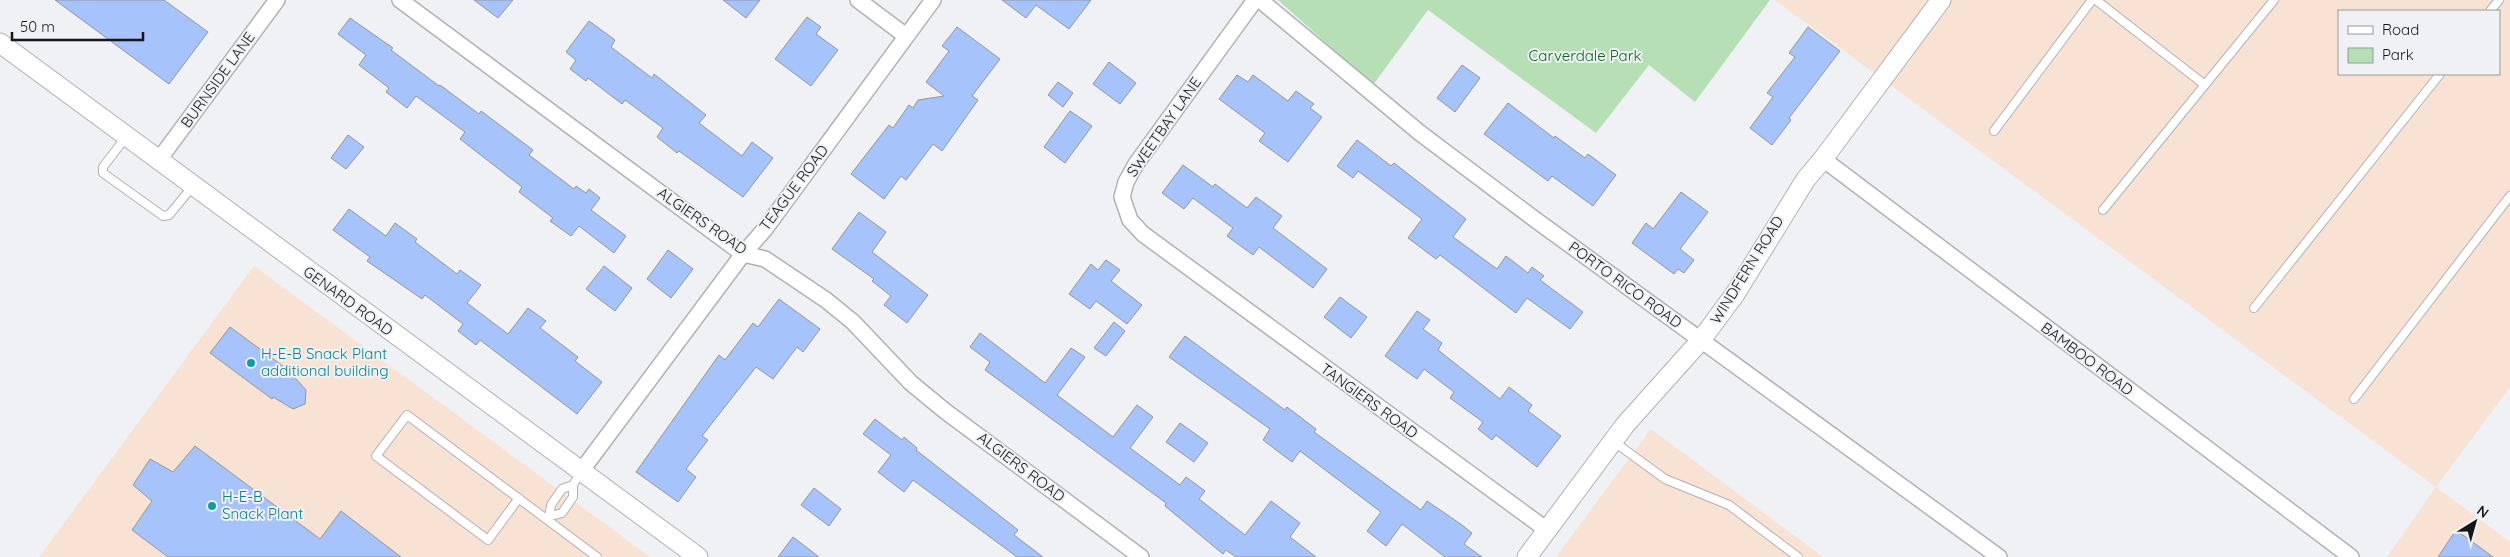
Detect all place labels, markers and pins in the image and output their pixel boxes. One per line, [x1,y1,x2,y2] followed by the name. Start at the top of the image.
[261,344,389,380] place label: H-E-B Snack Plant additional building
[245,357,257,369] marker: H-E-B Snack Plant additional building
[222,487,303,523] place label: H-E-B Snack Plant
[206,500,218,512] marker: H-E-B Snack Plant

